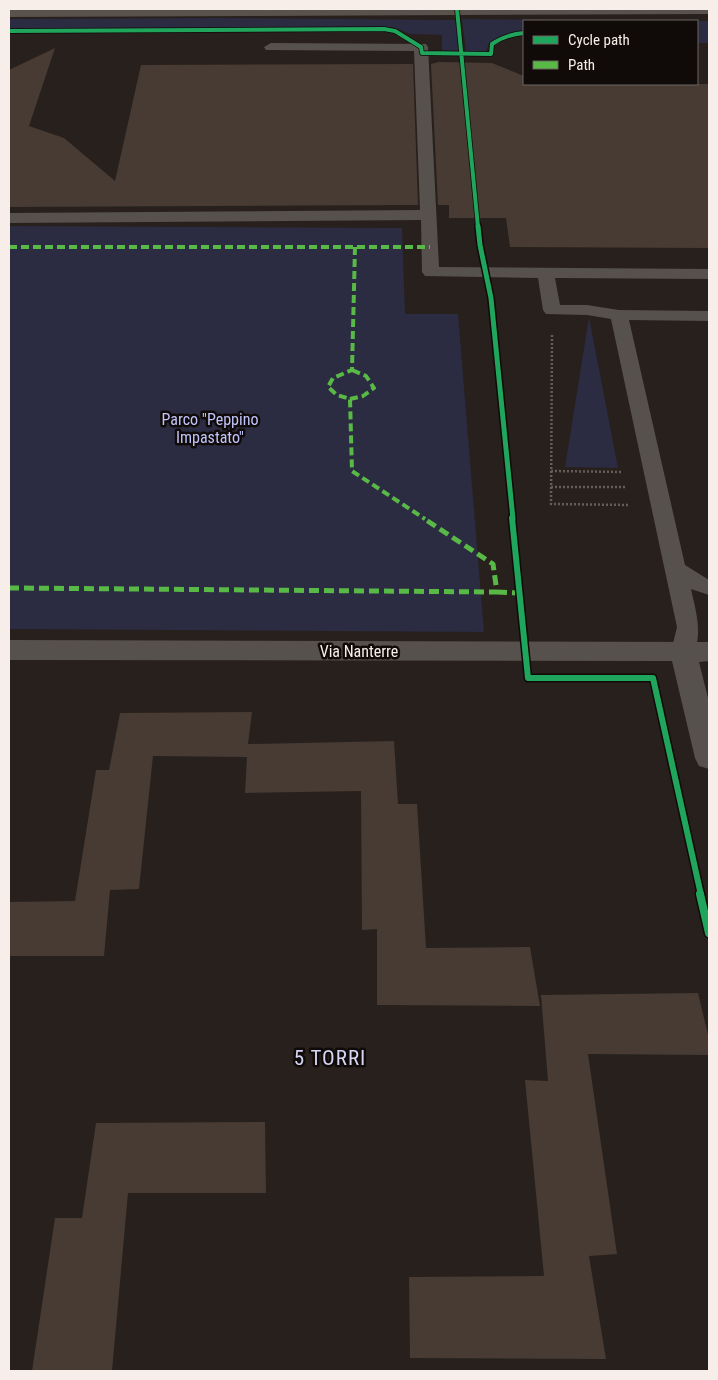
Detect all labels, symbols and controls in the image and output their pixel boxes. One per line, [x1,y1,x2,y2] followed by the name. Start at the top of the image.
[523,20,698,85] legend
[568,31,630,49] text: Cycle path
[568,56,595,74] text: Path
[162,410,258,447] park label: Parco "Peppino Impastato"
[320,642,398,661] street label: Via Nanterre
[294,1046,366,1070] district label: 5 TORRI

